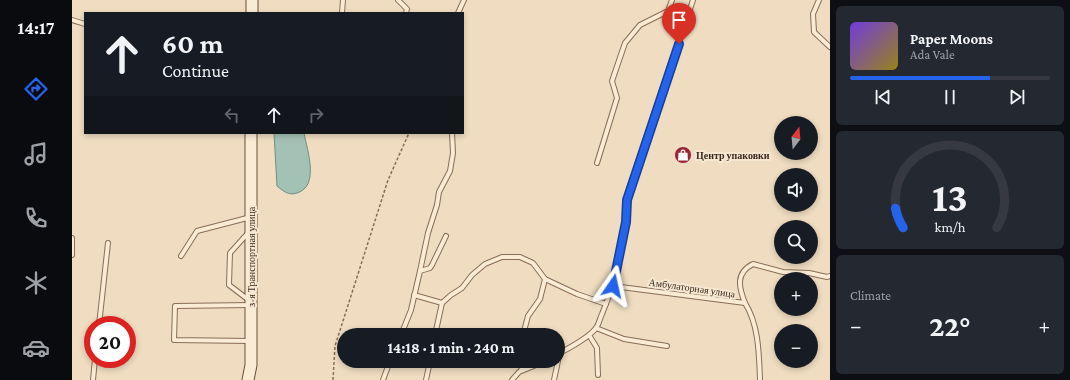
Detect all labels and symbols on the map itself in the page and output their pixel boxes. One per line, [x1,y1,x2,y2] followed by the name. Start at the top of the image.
[662,3,696,44] pin
[774,116,818,160] north arrow
[673,145,693,165] shop icon: Центр упаковки
[696,150,770,161] place label: Центр упаковки
[246,206,257,307] street label: 3-я Транспортная улица
[592,265,634,307] position arrow
[648,276,736,300] street label: Амбулаторная улица
[84,316,136,368] speed limit sign: 20

